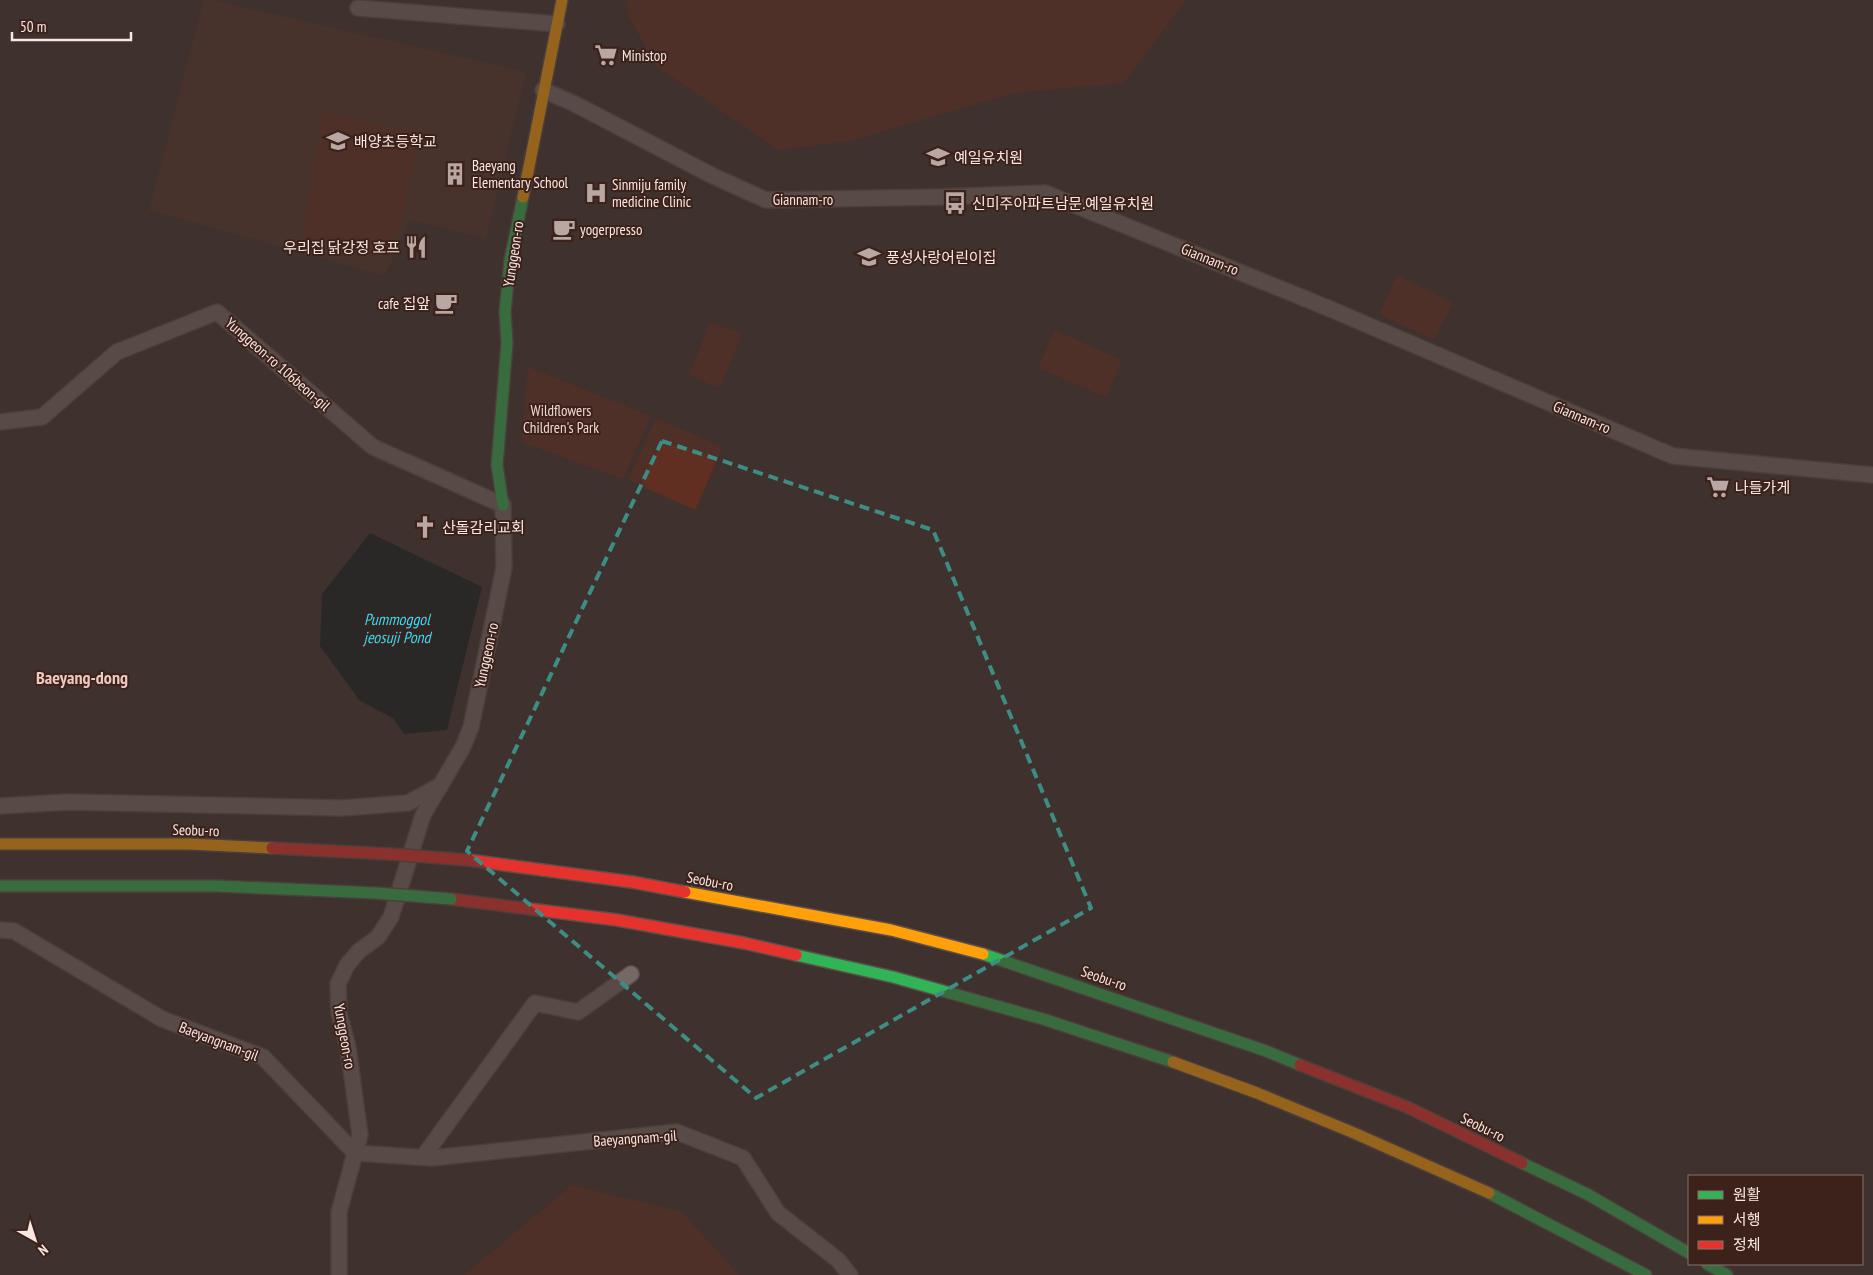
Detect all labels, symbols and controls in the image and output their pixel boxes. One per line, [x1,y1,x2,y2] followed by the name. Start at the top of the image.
[12,10,131,42] scale bar
[20,17,46,36] text: 50 m
[593,42,619,68] supermarket icon: Ministop
[622,46,667,65] place label: Ministop
[325,128,351,154] school or university icon: 배양초등학교
[354,132,437,151] place label: 배양초등학교
[925,144,951,170] school or university icon: 예일유치원
[954,148,1023,167] place label: 예일유치원
[472,156,569,192] place label: Baeyang Elementary School
[442,161,468,187] building icon: Baeyang Elementary School
[612,175,692,211] place label: Sinmiju family medicine Clinic
[583,180,609,206] hospital icon: Sinmiju family medicine Clinic
[773,190,833,209] street label: Giannam-ro
[942,190,968,216] bus stop icon: 신미주아파트남문.예일유치원
[972,194,1154,213] place label: 신미주아파트남문.예일유치원
[551,216,577,242] cafe icon: yogerpresso
[498,220,528,288] street label: Yunggeon-ro
[580,220,642,239] place label: yogerpresso
[403,234,429,260] restaurant icon: 우리집 닭강정 호프
[283,238,400,257] place label: 우리집 닭강정 호프
[1178,239,1242,279] street label: Giannam-ro
[856,244,882,270] school or university icon: 풍성사랑어린이집
[886,248,996,267] place label: 풍성사랑어린이집
[433,290,459,316] cafe icon: cafe 집앞
[378,294,430,313] place label: cafe 집앞
[222,313,335,415] street label: Yunggeon-ro 106beon-gil
[1550,396,1614,438] street label: Giannam-ro
[523,401,599,437] park label: Wildflowers Children's Park
[1705,474,1731,500] supermarket icon: 나들가게
[1735,478,1790,497] place label: 나들가게
[412,514,438,540] church icon: 산돌감리교회
[442,518,525,537] place label: 산돌감리교회
[362,609,433,647] water label: Pummoggol jeosuji Pond
[470,621,502,689] street label: Yunggeon-ro
[36,666,128,689] district label: Baeyang-dong
[172,820,220,840] street label: Seobu-ro
[685,867,735,895] street label: Seobu-ro
[1079,961,1129,995] street label: Seobu-ro
[330,1002,360,1070] street label: Yunggeon-ro
[177,1017,262,1065] street label: Baeyangnam-gil
[1458,1108,1508,1146] street label: Seobu-ro
[593,1126,678,1150] street label: Baeyangnam-gil
[1688,1175,1863,1265] legend
[1733,1185,1761,1204] text: 원활
[1733,1210,1761,1229] text: 서행
[10,1215,60,1265] north arrow
[1733,1235,1761,1254] text: 정체
[35,1241,52,1259] text: N

